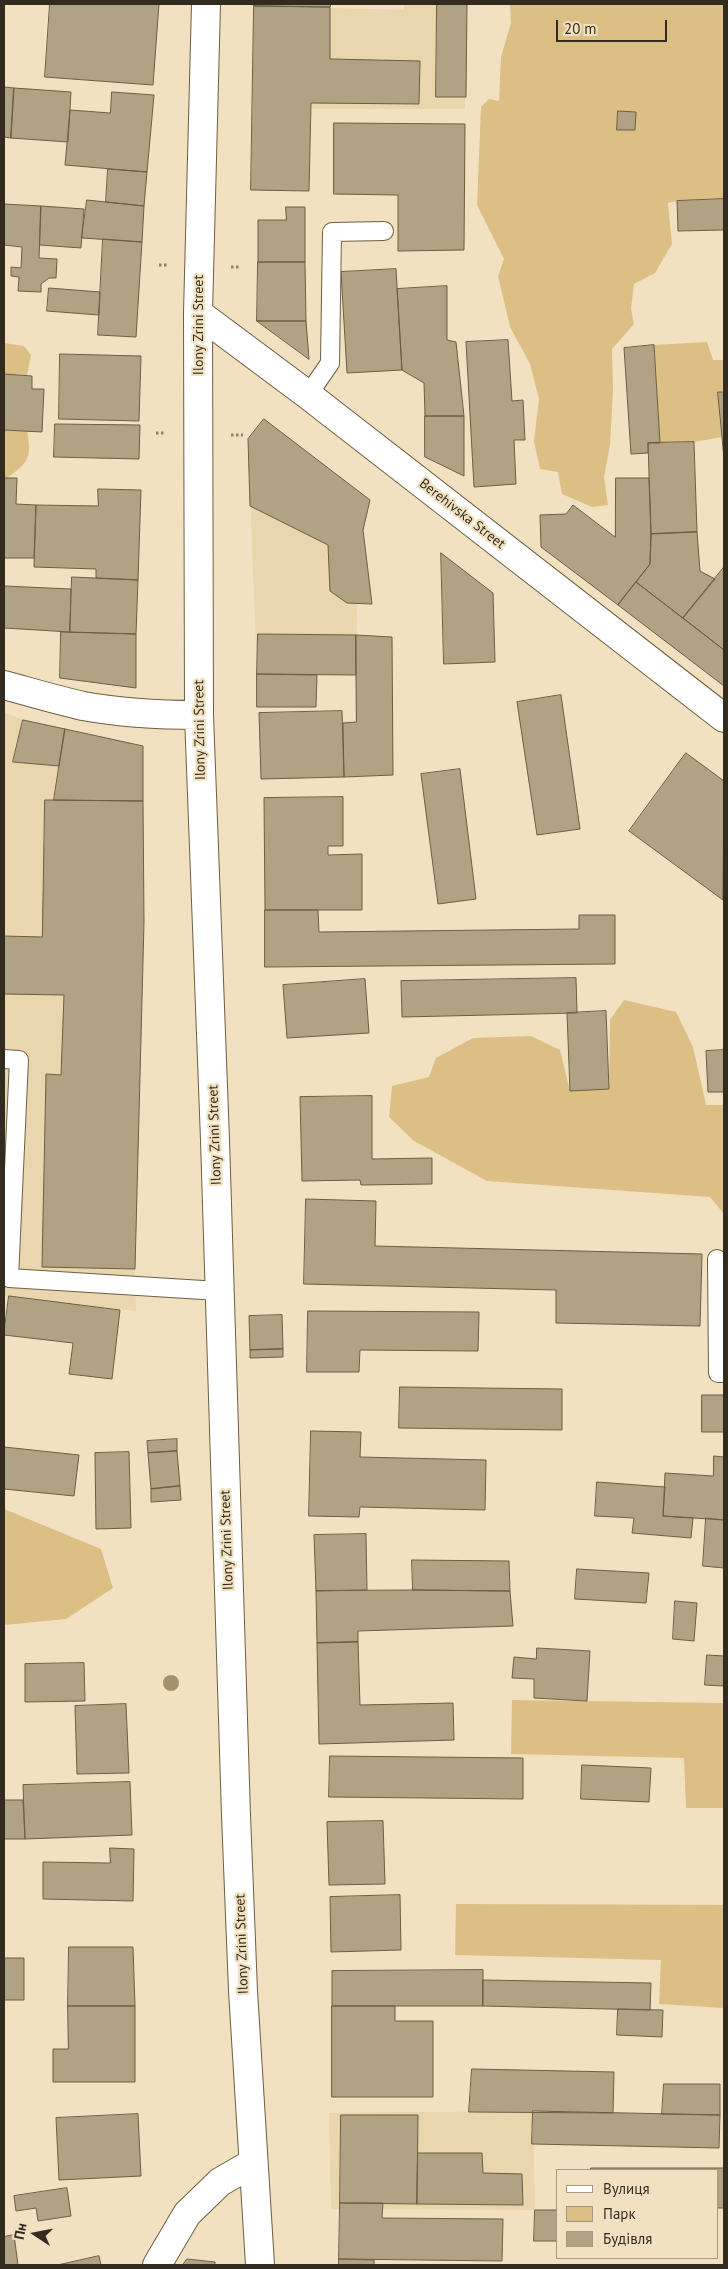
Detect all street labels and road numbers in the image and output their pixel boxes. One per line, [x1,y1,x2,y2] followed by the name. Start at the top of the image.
[191,275,207,375] street label: Ilony Zrini Street
[416,475,508,553] street label: Berehivska Street
[191,680,209,780] street label: Ilony Zrini Street
[205,1085,225,1185] street label: Ilony Zrini Street
[217,1490,237,1590] street label: Ilony Zrini Street
[232,1894,252,1994] street label: Ilony Zrini Street

